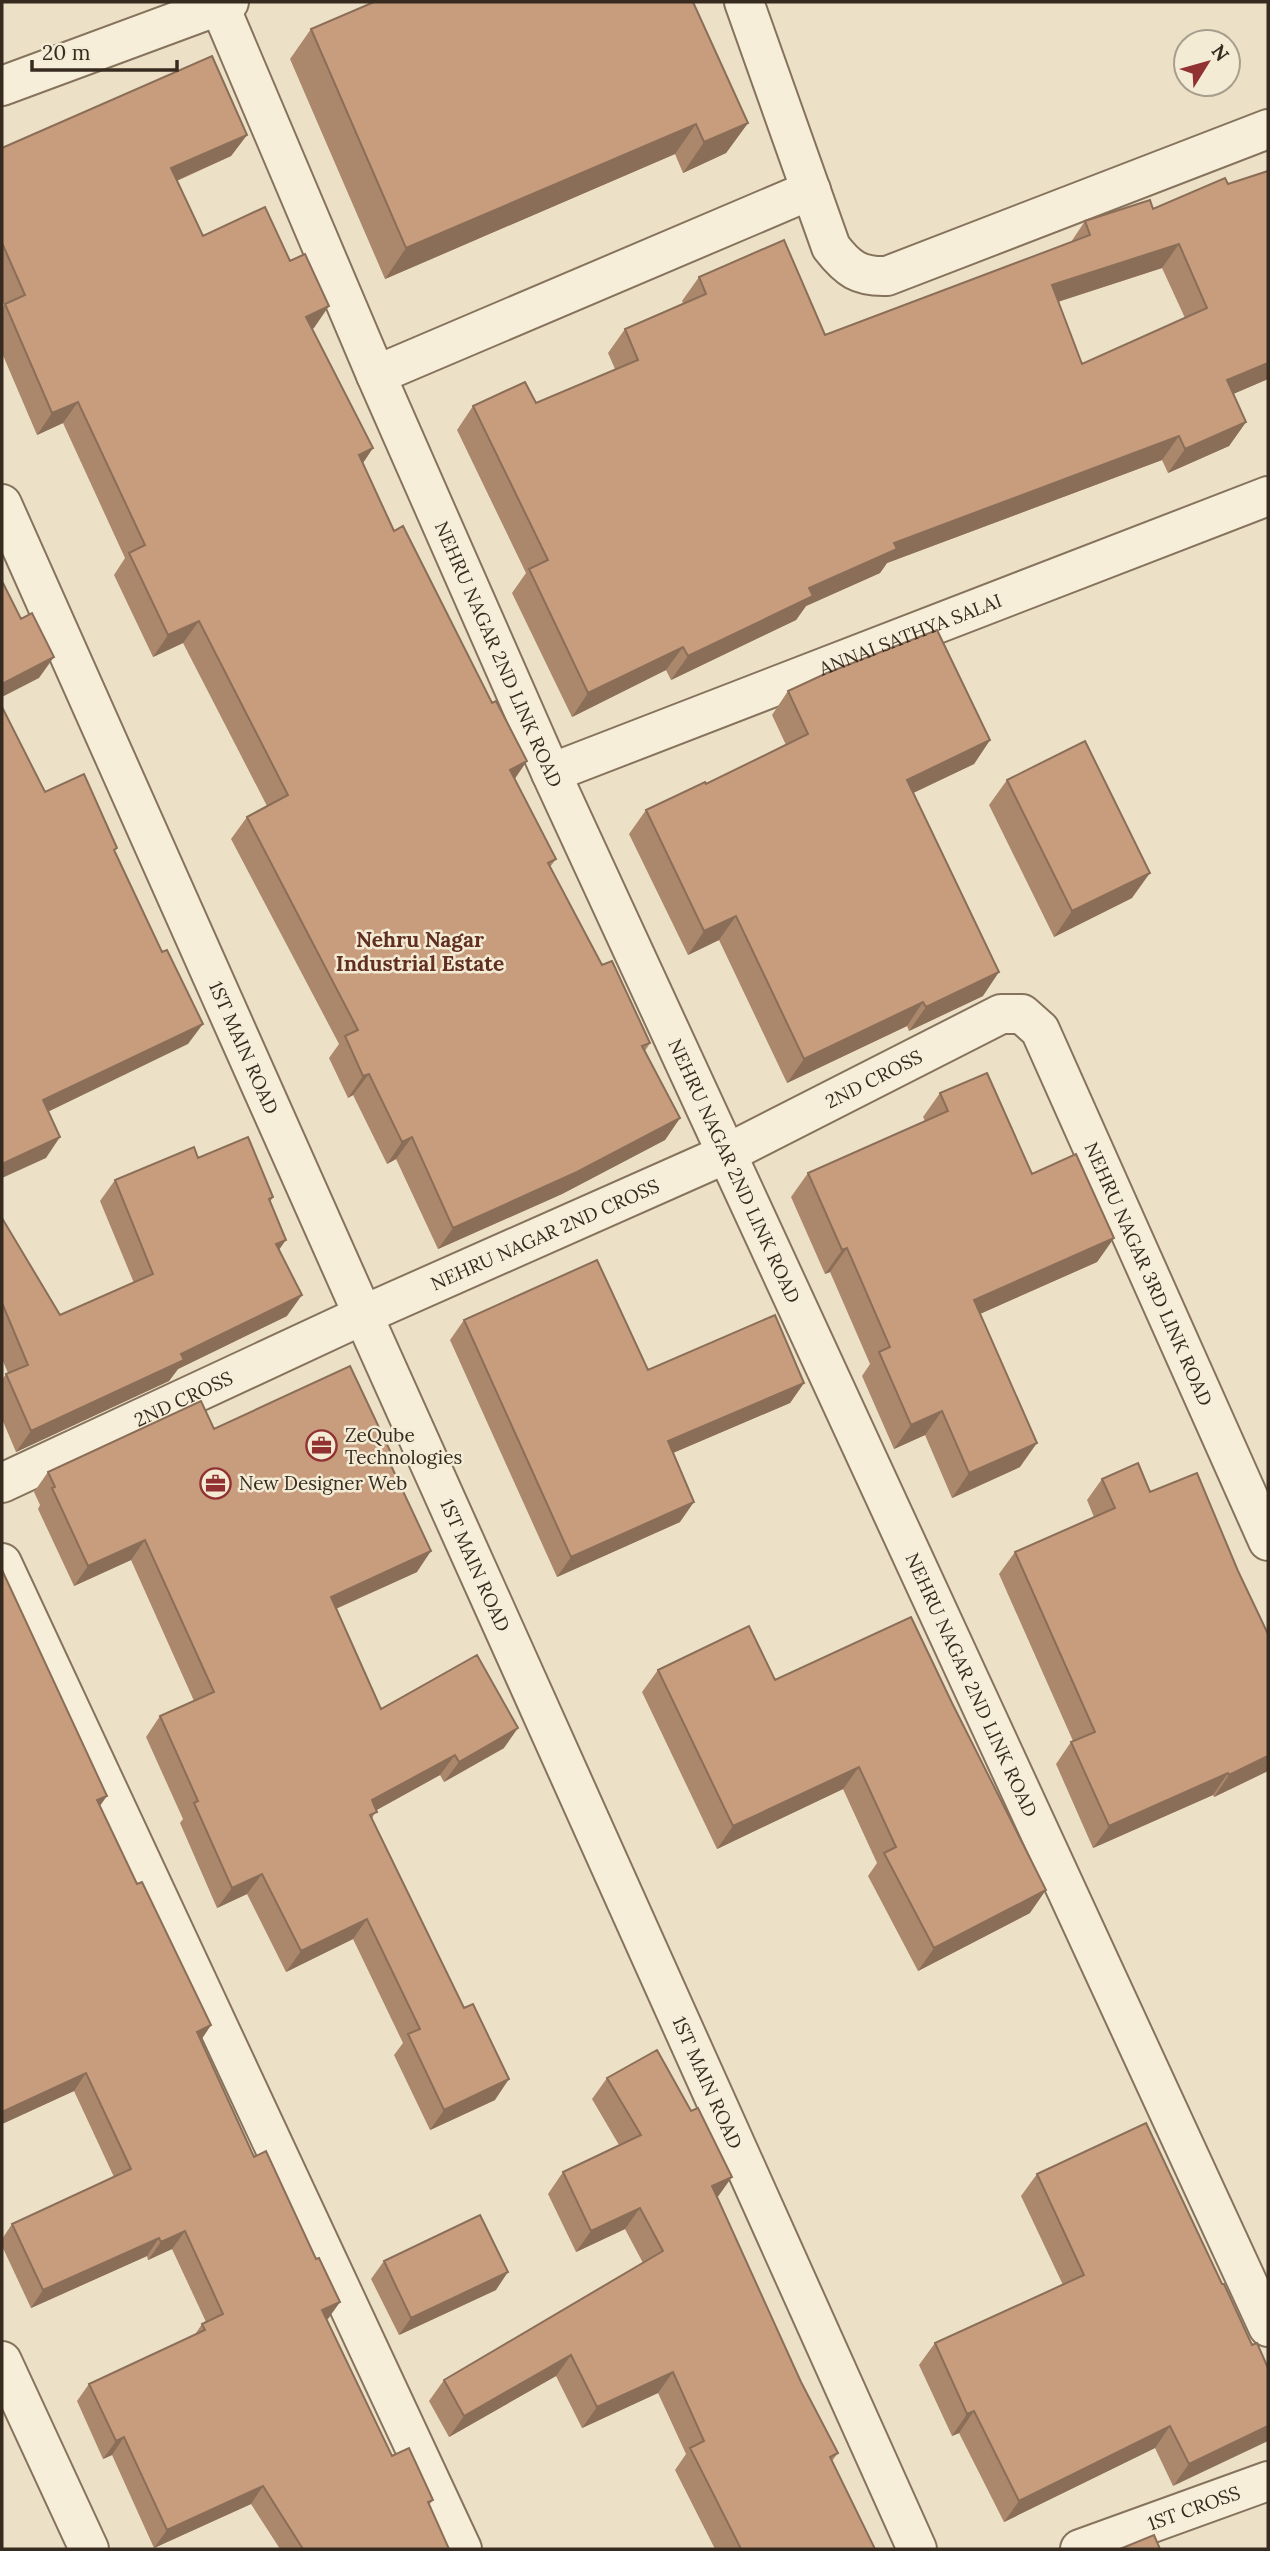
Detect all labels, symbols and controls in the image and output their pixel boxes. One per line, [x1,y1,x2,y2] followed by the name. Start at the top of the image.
[32,28,177,72] scale bar
[1172,28,1242,98] north arrow
[42,39,91,66] text: 20 m
[1207,40,1235,66] text: N
[430,517,568,791] street label: NEHRU NAGAR 2ND LINK ROAD
[814,588,1005,681] street label: ANNAI SATHYA SALAI
[336,926,504,977] district label: Nehru Nagar Industrial Estate
[204,977,284,1118] street label: 1ST MAIN ROAD
[663,1035,806,1307] street label: NEHRU NAGAR 2ND LINK ROAD
[821,1044,926,1113] street label: 2ND CROSS
[1080,1138,1218,1409] street label: NEHRU NAGAR 3RD LINK ROAD
[427,1173,663,1296] street label: NEHRU NAGAR 2ND CROSS
[130,1365,236,1432] street label: 2ND CROSS
[345,1423,462,1469] place label: ZeQube Technologies
[305,1429,339,1463] office icon: ZeQube Technologies
[199,1466,233,1500] office icon: New Designer Web
[239,1471,407,1495] place label: New Designer Web
[435,1495,516,1635] street label: 1ST MAIN ROAD
[900,1549,1043,1821] street label: NEHRU NAGAR 2ND LINK ROAD
[667,2012,748,2153] street label: 1ST MAIN ROAD
[1144,2480,1243,2536] street label: 1ST CROSS

